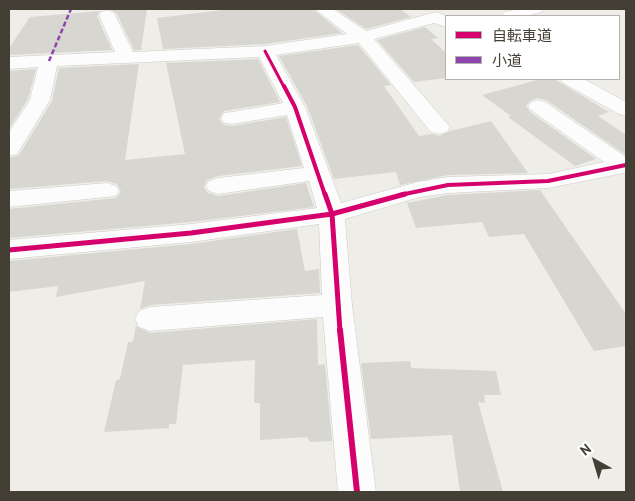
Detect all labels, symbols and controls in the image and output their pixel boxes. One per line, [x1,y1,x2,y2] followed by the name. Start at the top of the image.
[445,15,620,80] legend
[492,26,552,45] text: 自転車道
[492,51,522,70] text: 小道
[570,436,620,486] north arrow
[576,439,595,459] text: N

